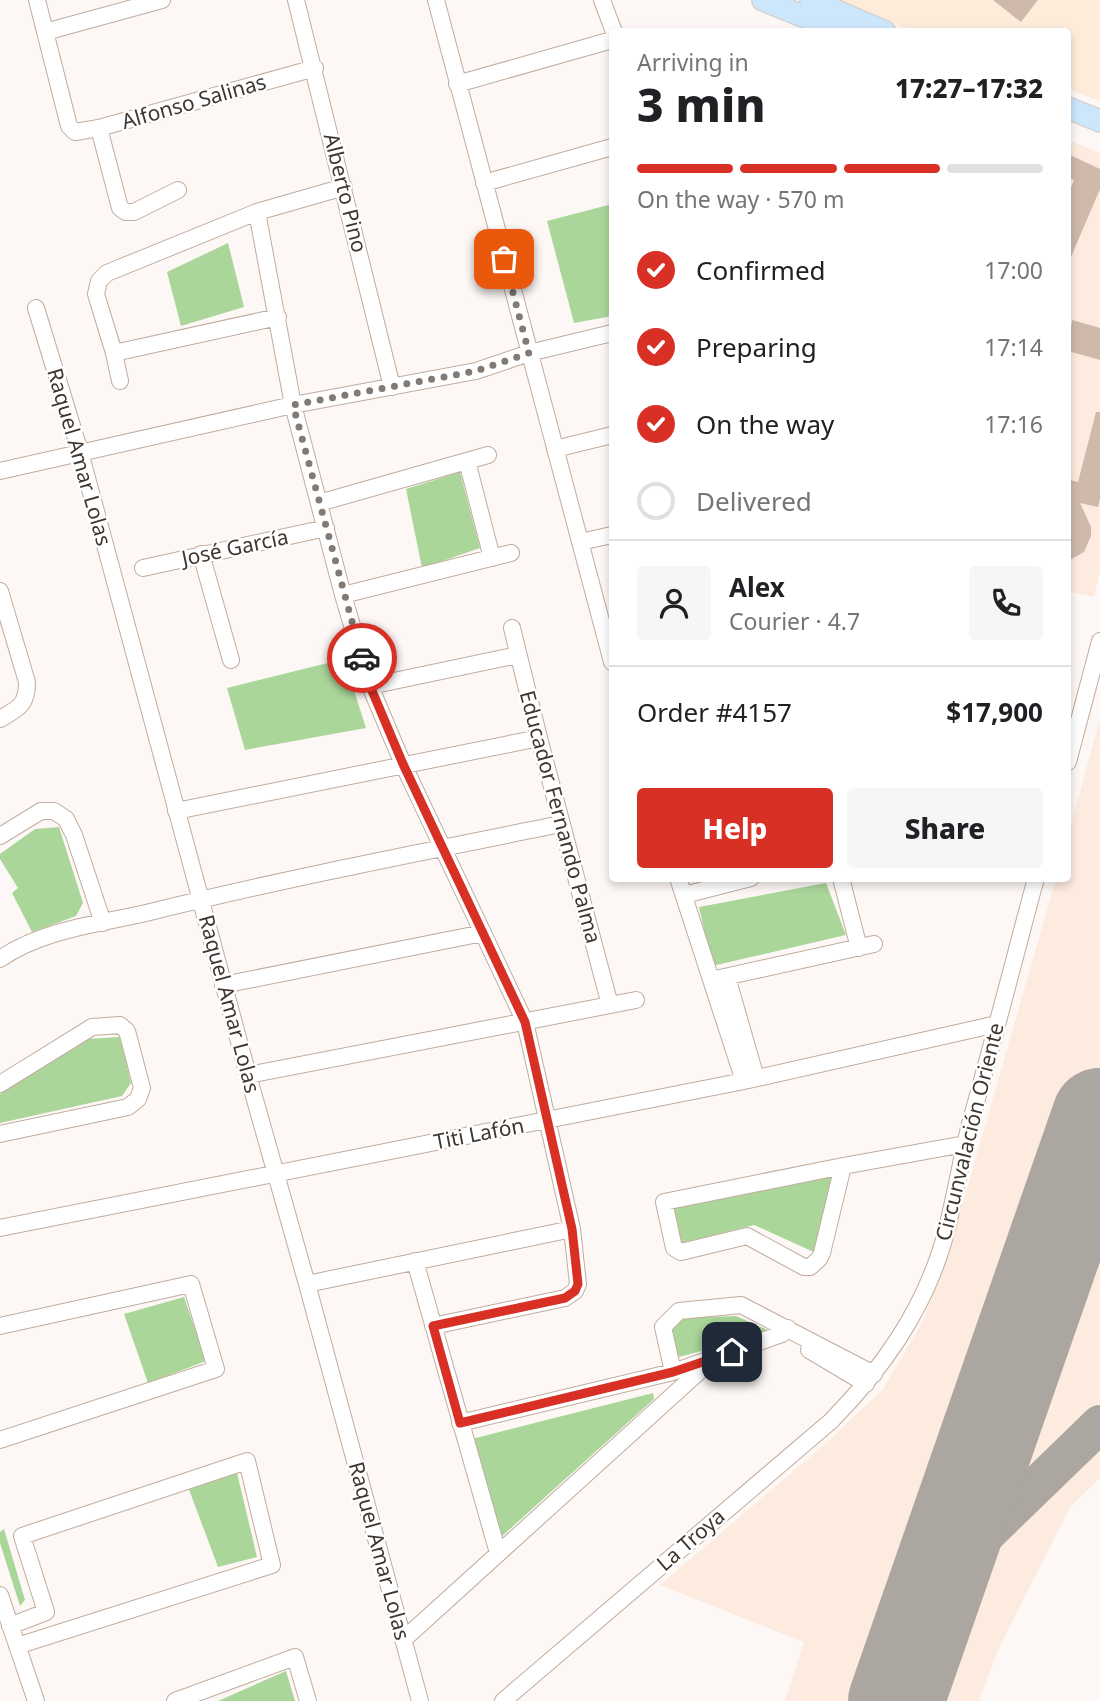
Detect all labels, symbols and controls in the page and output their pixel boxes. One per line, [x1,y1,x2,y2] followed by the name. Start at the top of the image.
[637,46,749,78] text: Arriving in
[118,67,269,135] street label: Alfonso Salinas
[895,70,1043,106] text: 17:27–17:32
[637,73,766,135] text: 3 min
[318,130,374,255] street label: Alberto Pino
[637,183,844,215] text: On the way · 570 m
[474,229,534,289] pin
[485,240,523,278] icon: bag
[637,251,675,289] icon: check
[696,252,826,288] text: Confirmed
[984,254,1043,286] text: 17:00
[637,328,675,366] icon: check
[696,329,817,365] text: Preparing
[984,331,1043,363] text: 17:14
[41,365,119,549] street label: Raquel Amar Lolas
[637,405,675,443] icon: check
[696,406,834,442] text: On the way
[984,408,1043,440] text: 17:16
[696,483,812,519] text: Delivered
[177,522,291,572] street label: José García
[637,566,711,640] button: person
[969,566,1043,640] button: phone
[729,569,785,605] text: Alex
[729,605,860,637] text: Courier · 4.7
[327,623,397,693] courier
[343,639,381,677] icon: car
[514,687,608,946] street label: Educador Fernando Palma
[637,694,792,730] text: Order #4157
[946,694,1043,730] text: $17,900
[637,788,833,868] button: Help
[847,788,1043,868] button: Share
[193,912,267,1096] street label: Raquel Amar Lolas
[928,1020,1010,1244] street label: Circunvalación Oriente
[431,1111,526,1155] street label: Titi Lafón
[702,1322,762,1382] pin
[713,1333,751,1371] icon: home
[343,1459,417,1643] street label: Raquel Amar Lolas
[650,1502,730,1577] street label: La Troya

